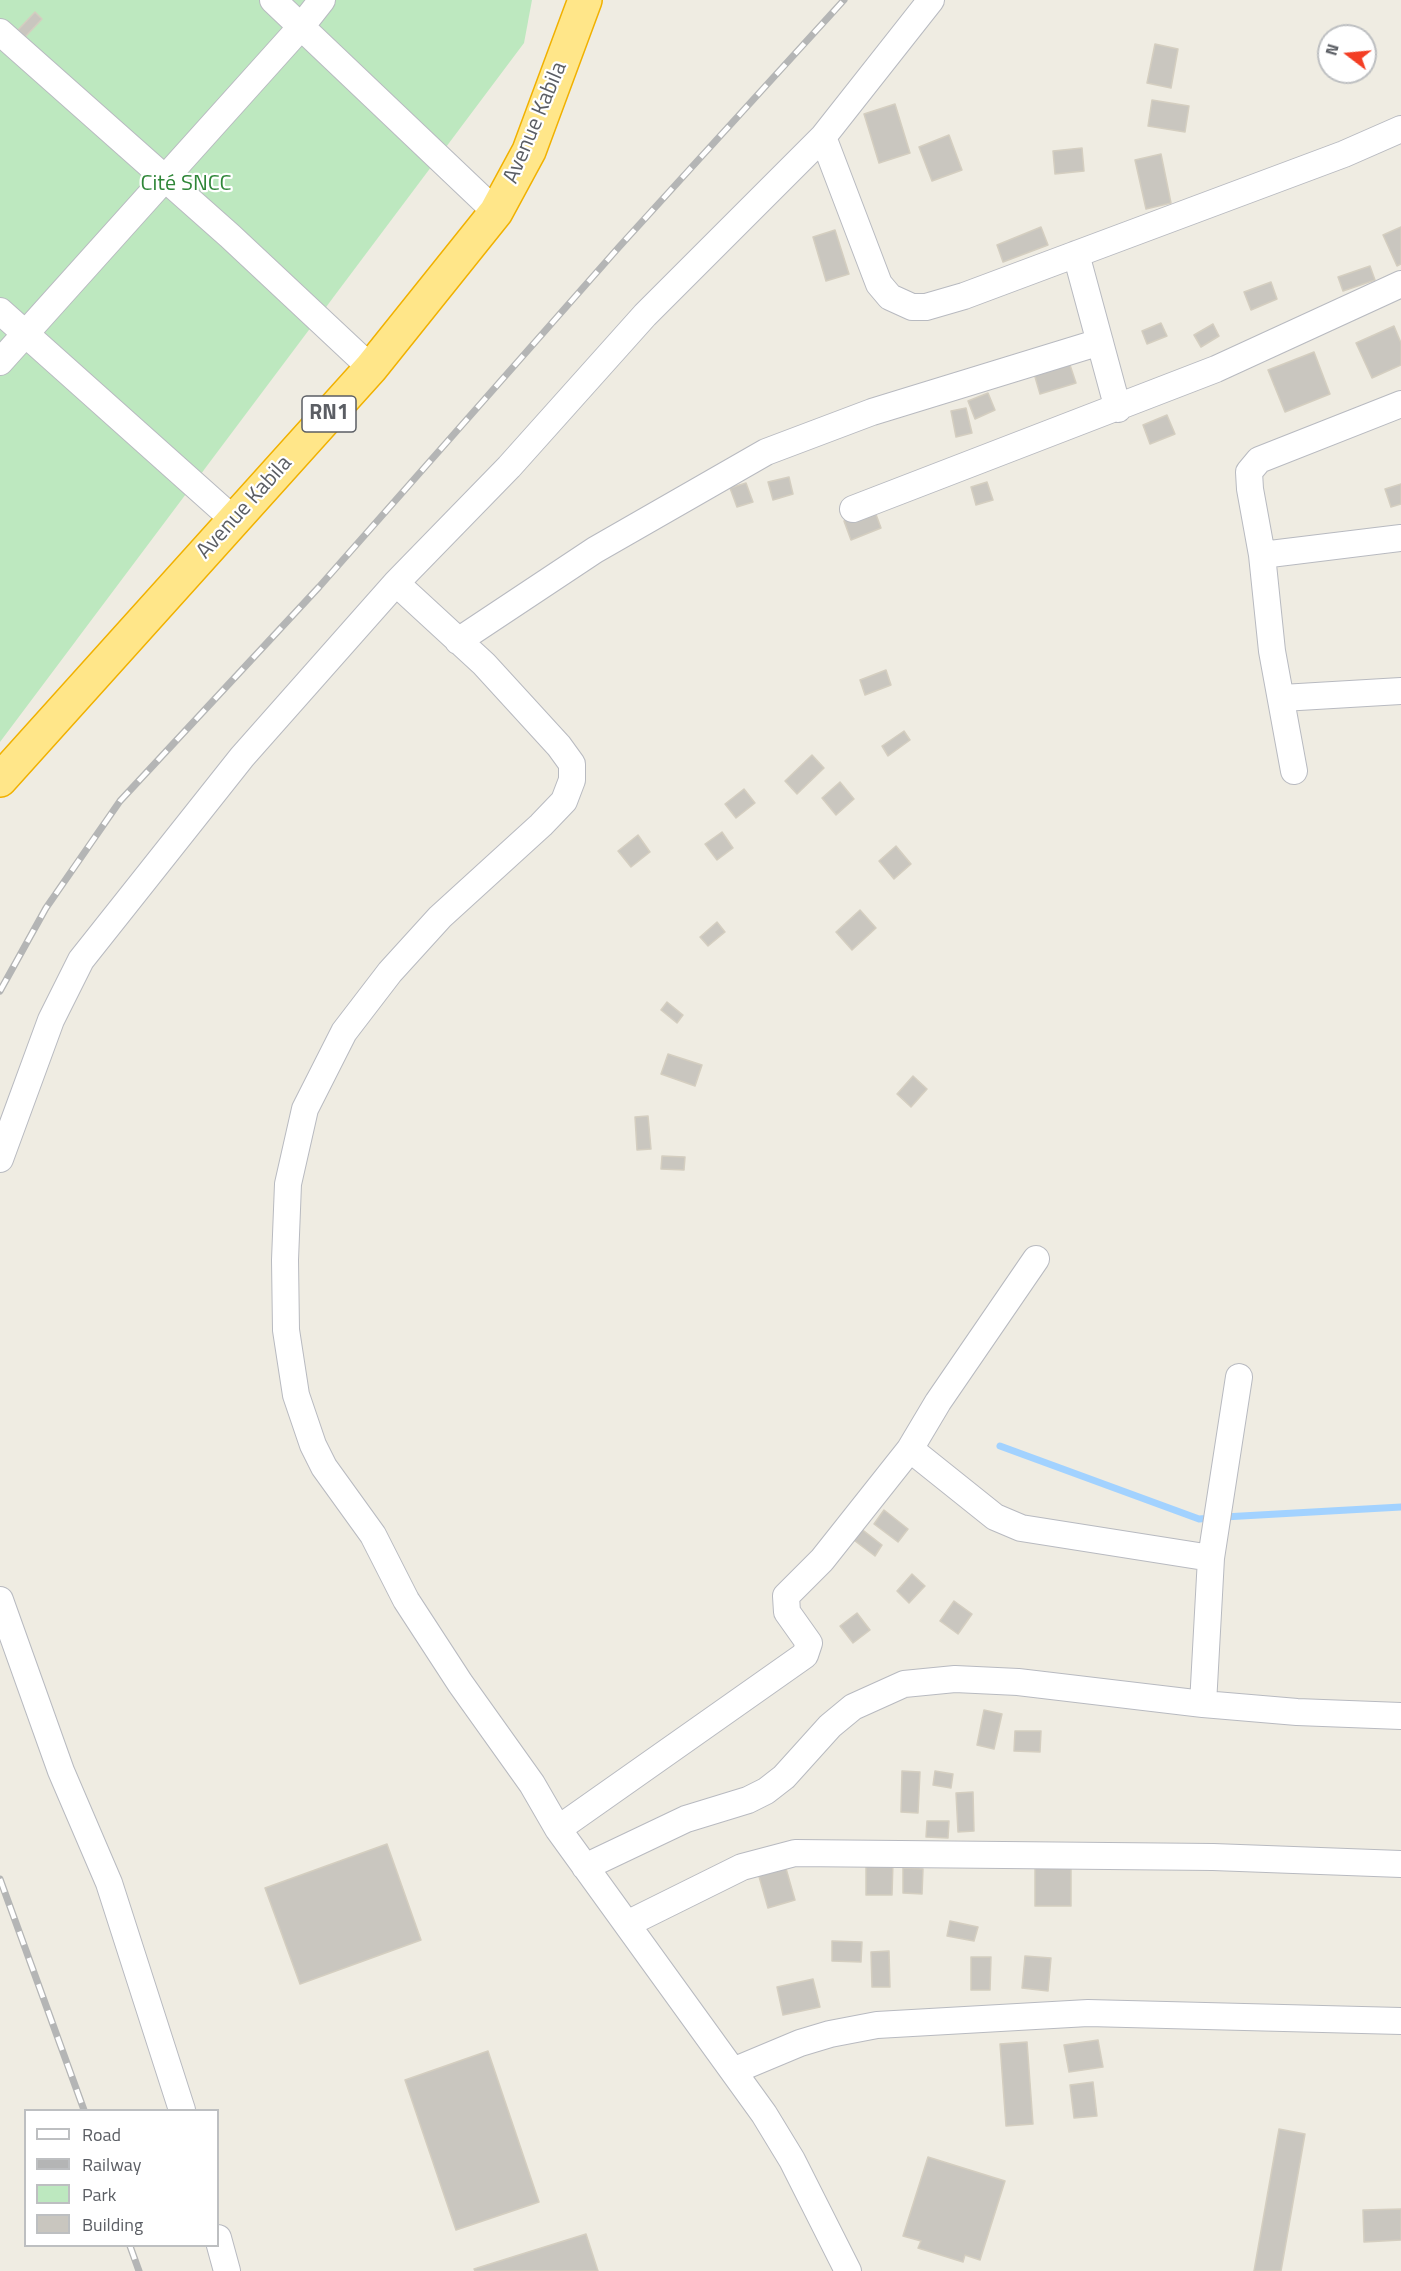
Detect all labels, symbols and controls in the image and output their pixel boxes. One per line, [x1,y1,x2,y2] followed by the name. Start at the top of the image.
[1317,24,1377,84] north arrow
[1319,41,1345,58] text: N
[499,58,573,188] street label: Avenue Kabila
[140,172,232,198] park label: Cité SNCC
[302,396,356,432] road number: RN1
[192,451,298,565] street label: Avenue Kabila
[24,2109,219,2247] legend
[82,2121,121,2148] text: Road
[82,2151,141,2178] text: Railway
[82,2181,116,2208] text: Park
[82,2211,143,2238] text: Building

